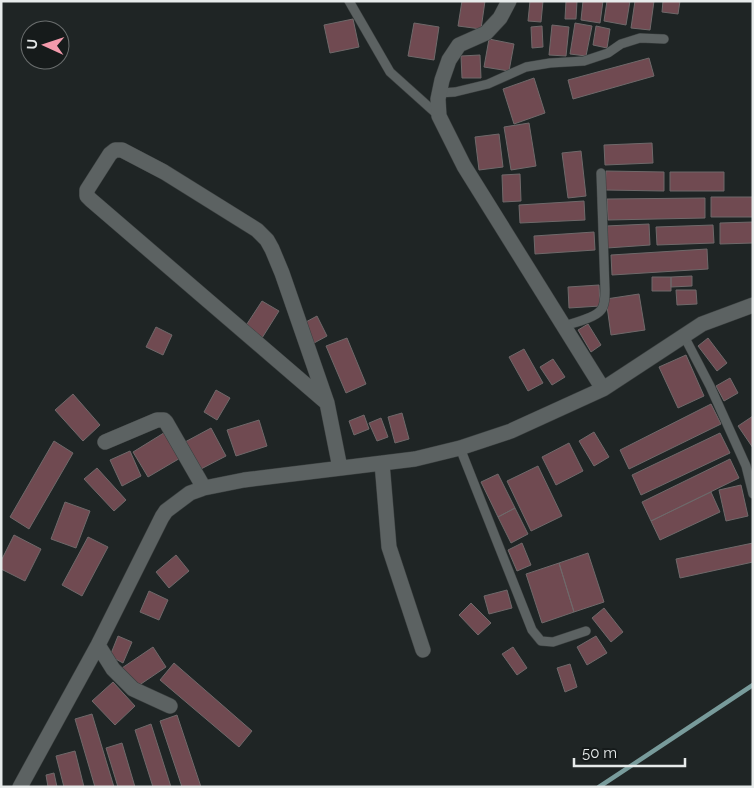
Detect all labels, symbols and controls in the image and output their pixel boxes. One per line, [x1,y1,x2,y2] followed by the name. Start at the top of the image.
[20,20,70,70] north arrow
[24,39,40,50] text: U
[574,736,685,768] scale bar
[582,744,617,762] text: 50 m

